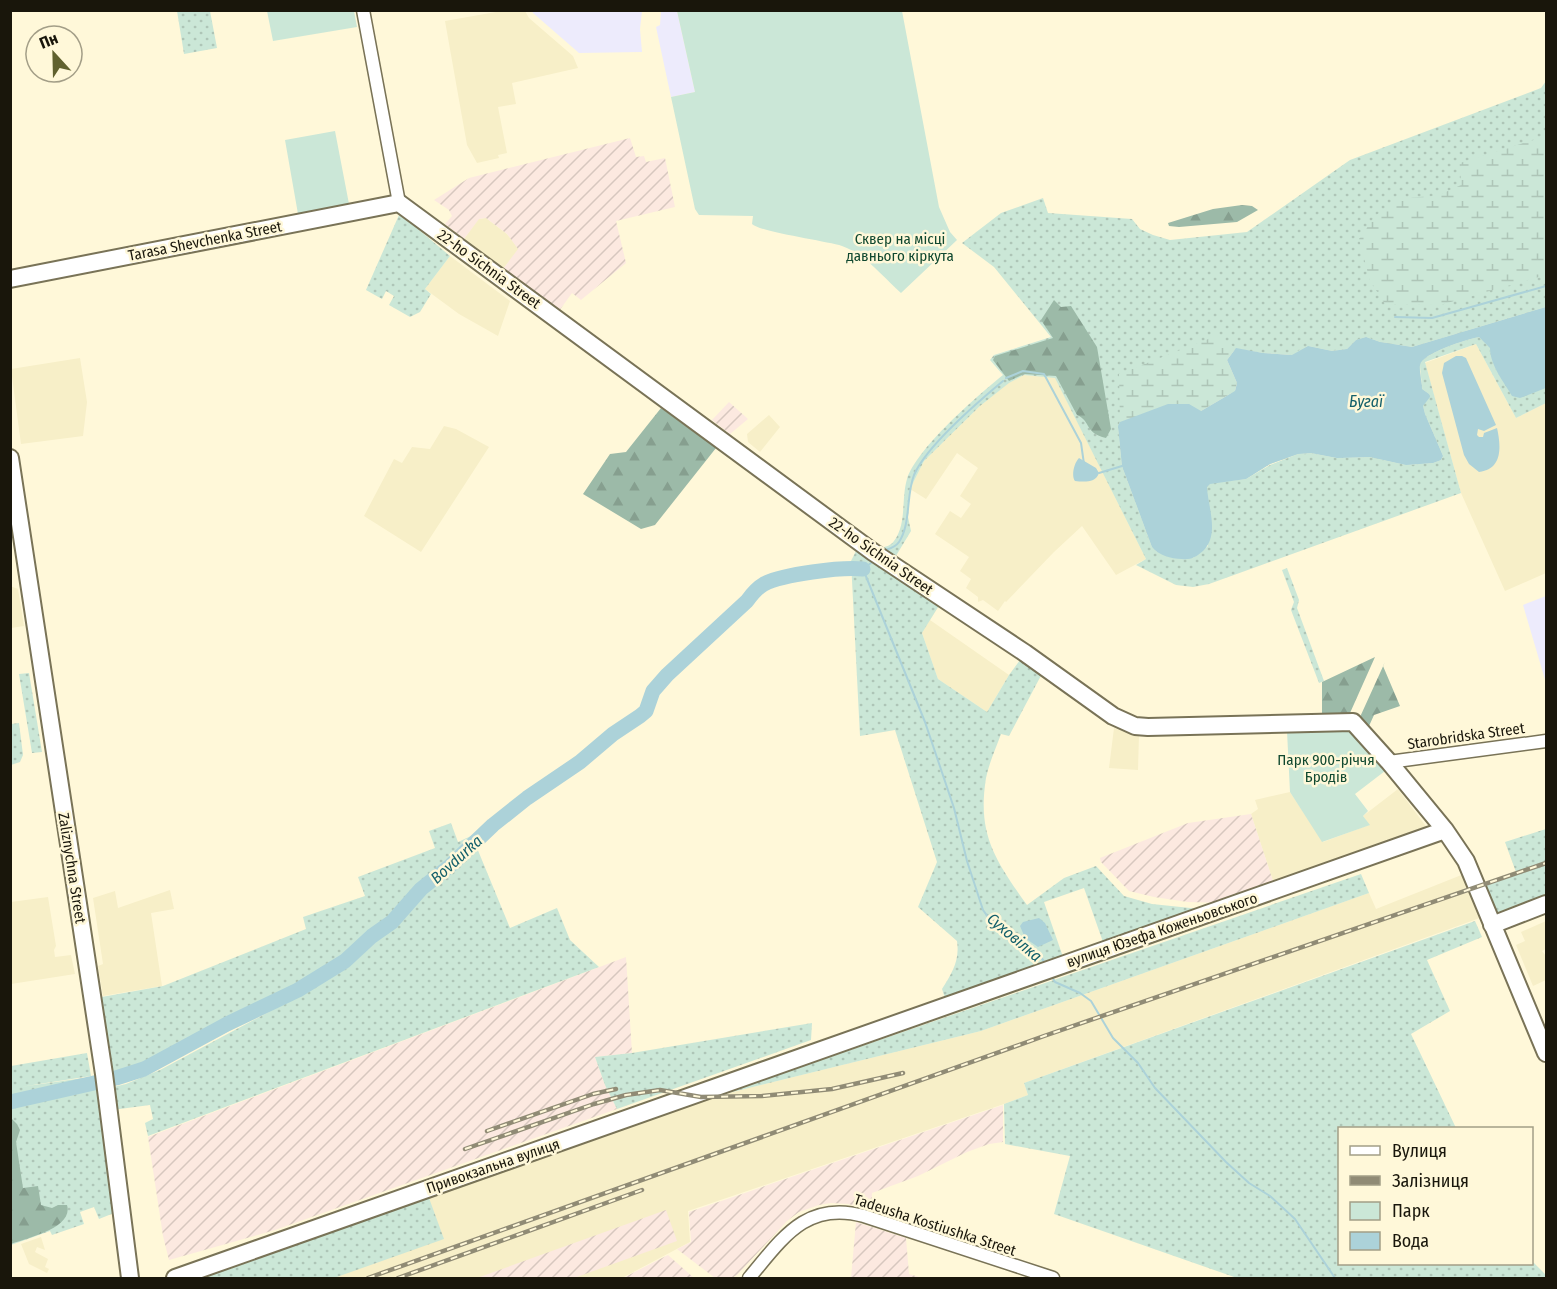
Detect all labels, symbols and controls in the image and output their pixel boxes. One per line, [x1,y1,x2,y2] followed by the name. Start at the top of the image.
[24,24,84,84] north arrow
[37,28,61,53] text: Пн
[127,217,283,265] street label: Tarasa Shevchenka Street
[434,226,544,313] street label: 22-ho Sichnia Street
[846,230,954,265] park label: Сквер на місці давнього кіркута
[1349,392,1385,411] water label: Бугаї
[825,513,937,599] street label: 22-ho Sichnia Street
[1406,719,1526,753] street label: Starobridska Street
[1277,751,1375,786] park label: Парк 900-річчя Бродів
[54,811,90,925] street label: Zaliznychna Street
[427,831,486,887] water label: Bovdurka
[1064,889,1260,971] street label: вулиця Юзефа Коженьовського
[983,909,1046,966] water label: Суховілка
[1338,1127,1533,1265] legend
[424,1135,562,1197] street label: Привокзальна вулиця
[1392,1140,1447,1162] text: Вулиця
[1392,1170,1469,1192] text: Залізниця
[852,1190,1018,1260] street label: Tadeusha Kostiushka Street
[1392,1200,1430,1222] text: Парк
[1392,1230,1429,1252] text: Вода

